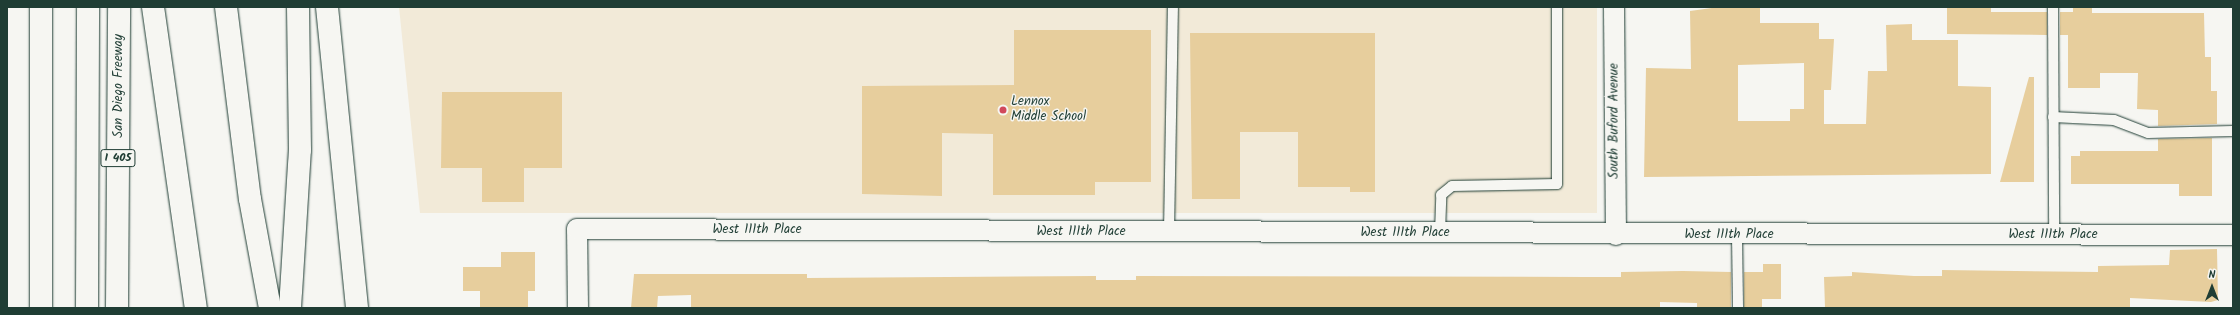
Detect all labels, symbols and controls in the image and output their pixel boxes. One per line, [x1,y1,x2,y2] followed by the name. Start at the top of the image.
[111,34,127,138] street label: San Diego Freeway
[1607,63,1623,179] street label: South Buford Avenue
[1011,95,1086,126] place label: Lennox Middle School
[998,105,1008,115] marker: Lennox Middle School
[100,148,136,168] road number: I 405
[712,222,802,238] street label: West 111th Place
[1036,224,1126,240] street label: West 111th Place
[1360,225,1450,241] street label: West 111th Place
[1684,227,1774,243] street label: West 111th Place
[2008,227,2098,243] street label: West 111th Place
[2209,266,2215,284] text: N
[2192,267,2232,307] north arrow

